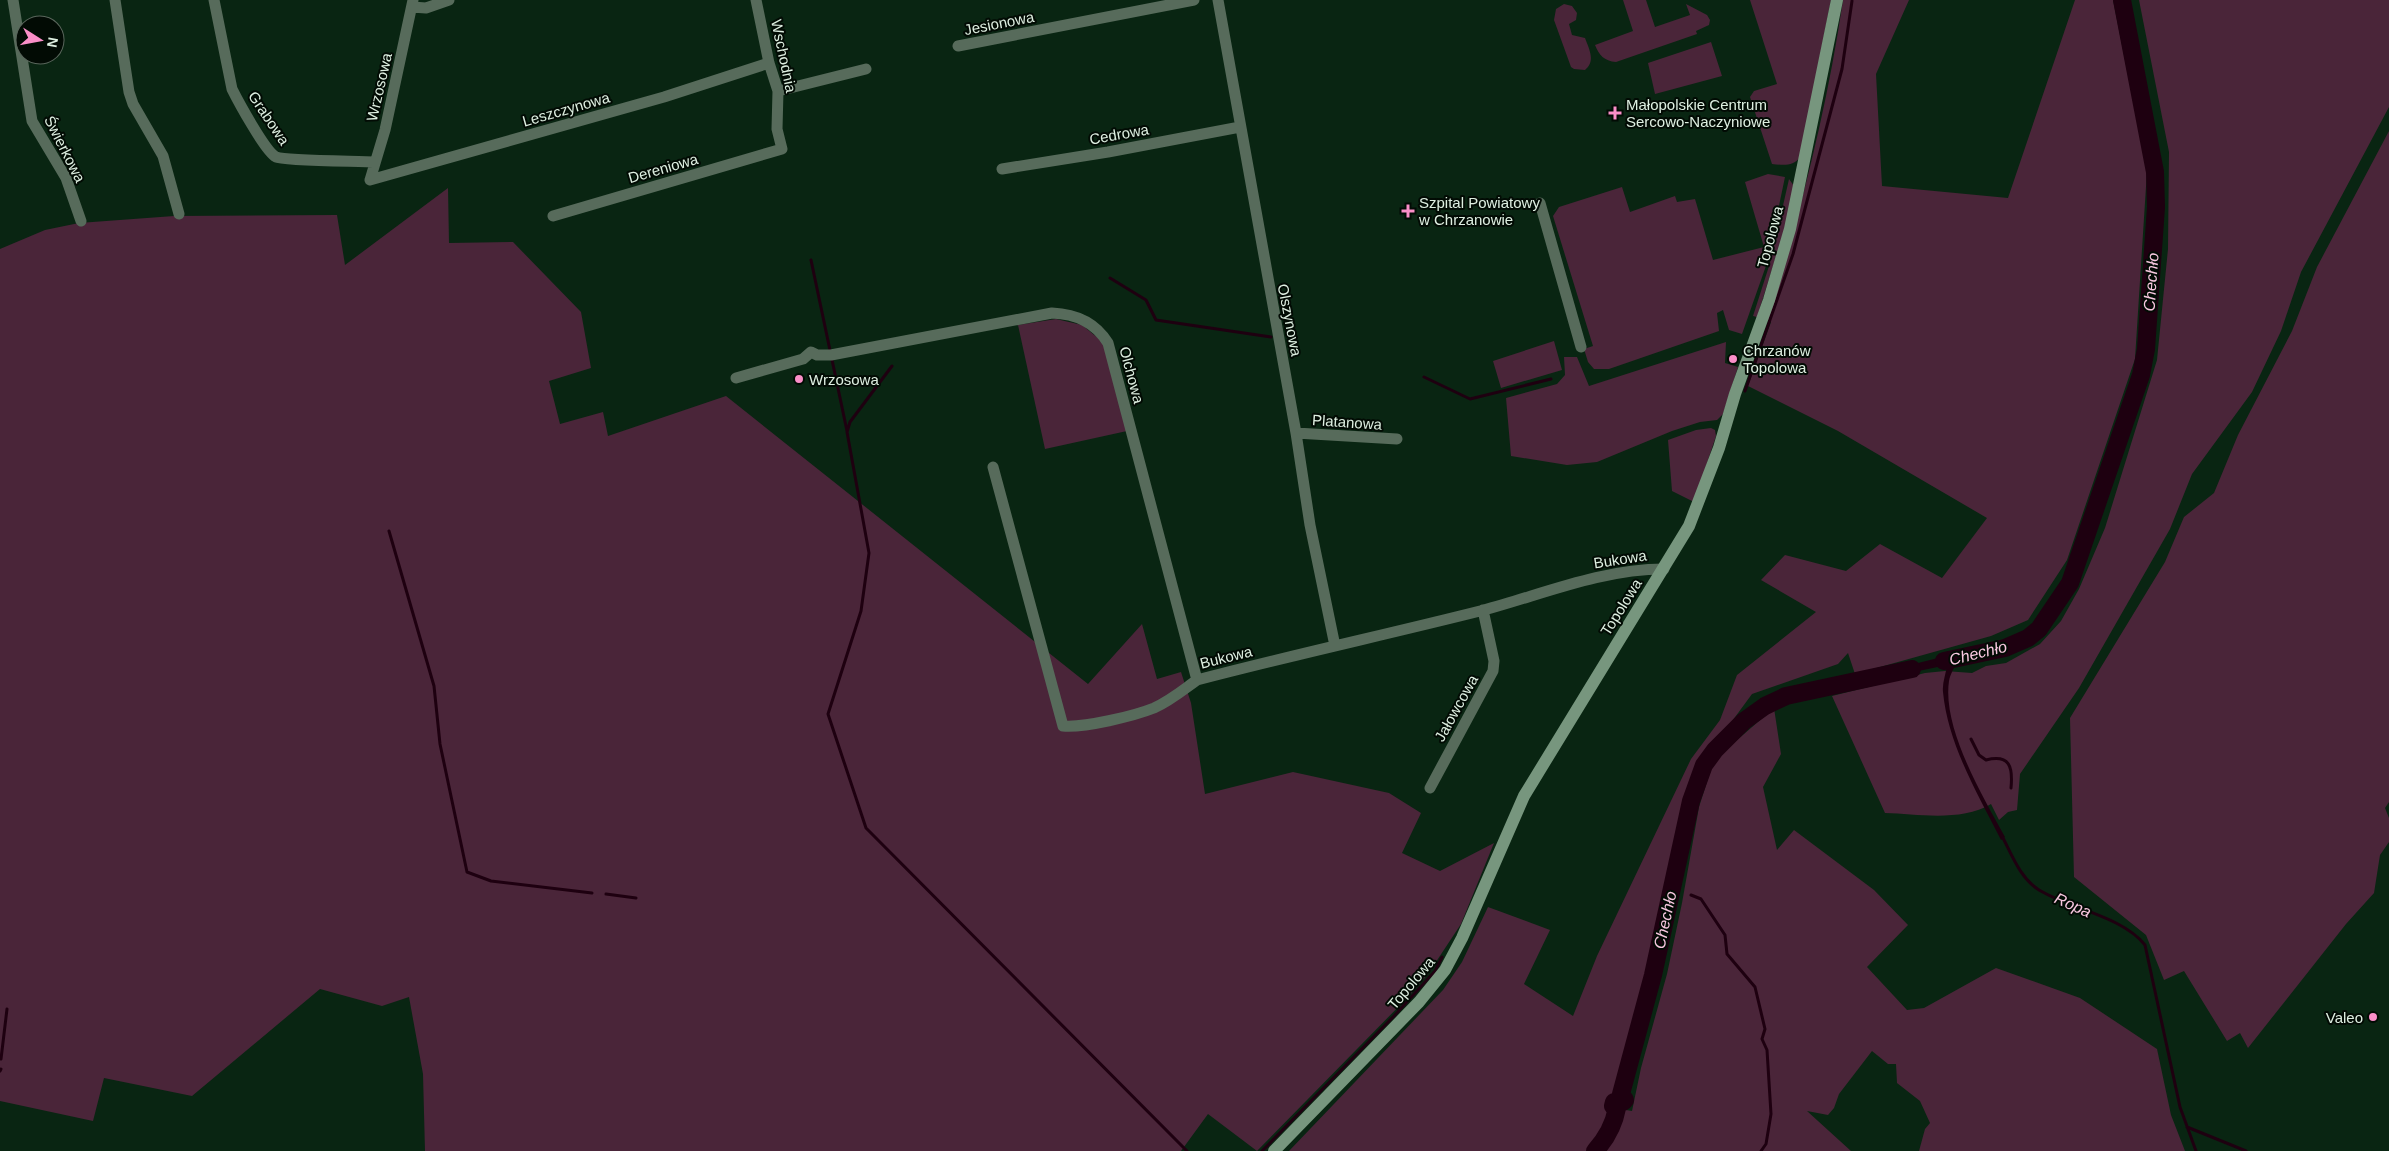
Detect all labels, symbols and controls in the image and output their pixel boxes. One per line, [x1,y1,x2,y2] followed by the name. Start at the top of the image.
[963,8,1036,38] street label: Jesionowa
[15,15,65,65] north arrow
[768,18,800,95] street label: Wschodnia
[44,36,62,49] text: N
[363,50,395,123] street label: Wrzosowa
[245,88,293,149] street label: Grabowa
[520,88,612,130] street label: Leszczynowa
[1626,96,1770,130] place label: Małopolskie Centrum Sercowo-Naczyniowe
[1608,106,1622,120] marker: Małopolskie Centrum Sercowo-Naczyniowe
[41,113,89,186] street label: Świerkowa
[1088,120,1151,148] street label: Cedrowa
[626,150,700,186] street label: Dereniowa
[1418,194,1540,228] place label: Szpital Powiatowy w Chrzanowie
[1401,204,1415,218] marker: Szpital Powiatowy w Chrzanowie
[1754,204,1787,270] street label: Topolowa
[2140,252,2162,312] water label: Chechło
[1275,282,1305,358] street label: Olszynowa
[1743,342,1811,376] place label: Chrzanów Topolowa
[1116,345,1148,406] street label: Olchowa
[1727,353,1739,365] marker: Chrzanów Topolowa
[809,371,879,388] place label: Wrzosowa
[793,373,805,385] marker: Wrzosowa
[1311,411,1383,433] street label: Platanowa
[1592,546,1648,572] street label: Bukowa
[1597,575,1645,638] street label: Topolowa
[1947,638,2009,668] water label: Chechło
[1198,642,1255,672] street label: Bukowa
[1431,671,1482,744] street label: Jałowcowa
[1651,889,1679,950] water label: Chechło
[2052,889,2094,921] water label: Ropa
[1384,953,1438,1013] street label: Topolowa
[2326,1009,2363,1026] place label: Valeo
[2367,1011,2379,1023] marker: Valeo

